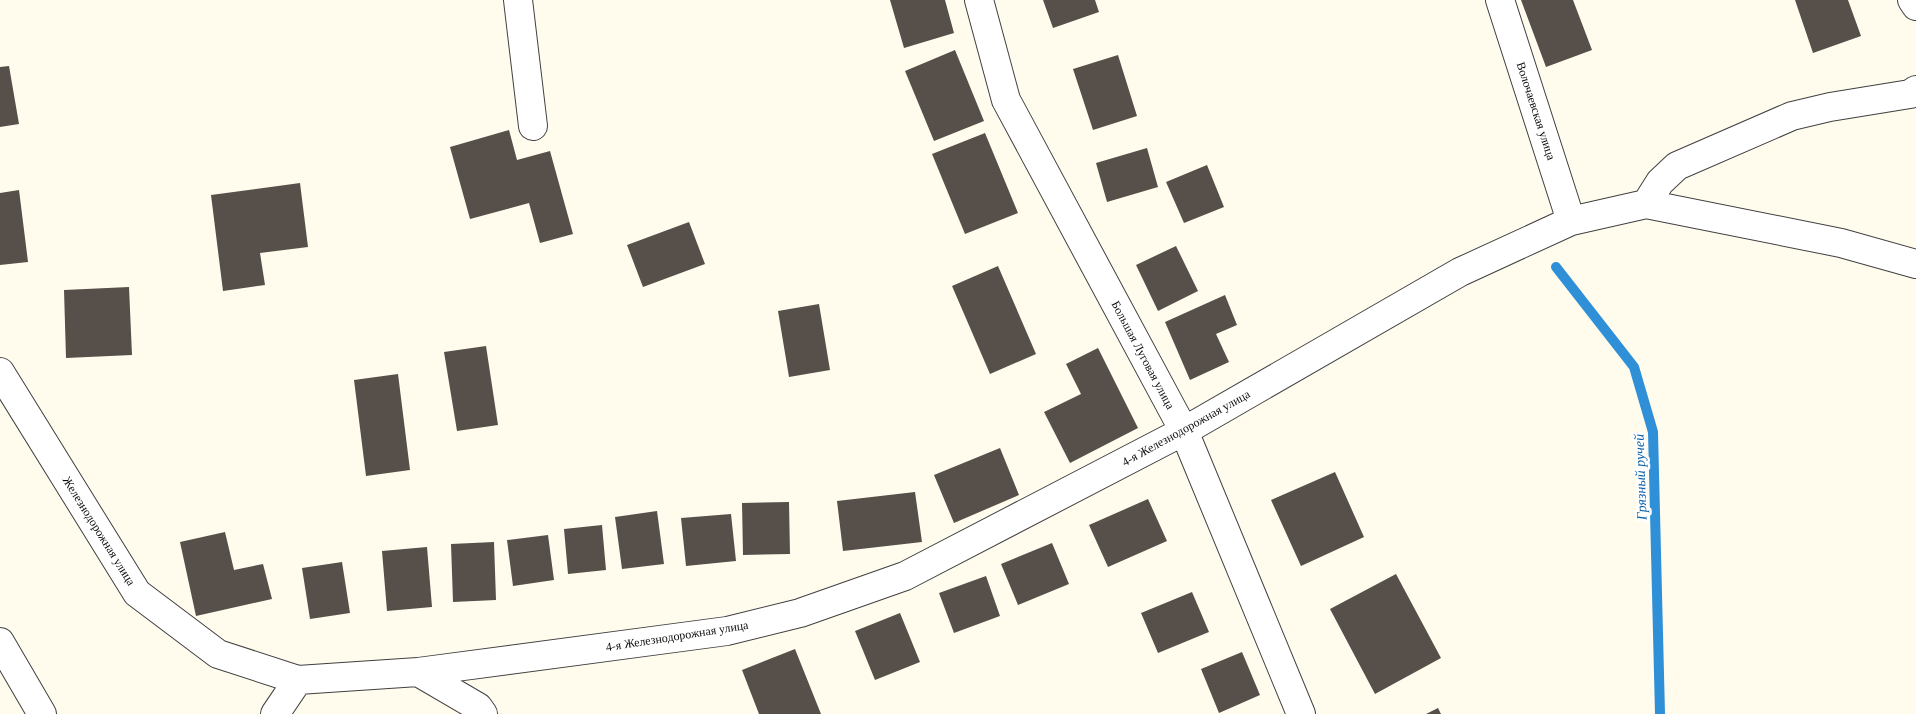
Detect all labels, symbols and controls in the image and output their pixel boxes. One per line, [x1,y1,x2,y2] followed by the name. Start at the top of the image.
[1514,60,1559,162] street label: Волочаевская улица
[1108,298,1178,412] street label: Большая Луговая улица
[1120,387,1253,469] street label: 4-я Железнодорожная улица
[1631,434,1650,521] water label: Грязный ручей
[60,474,139,589] street label: Железнодорожная улица
[605,618,750,654] street label: 4-я Железнодорожная улица

